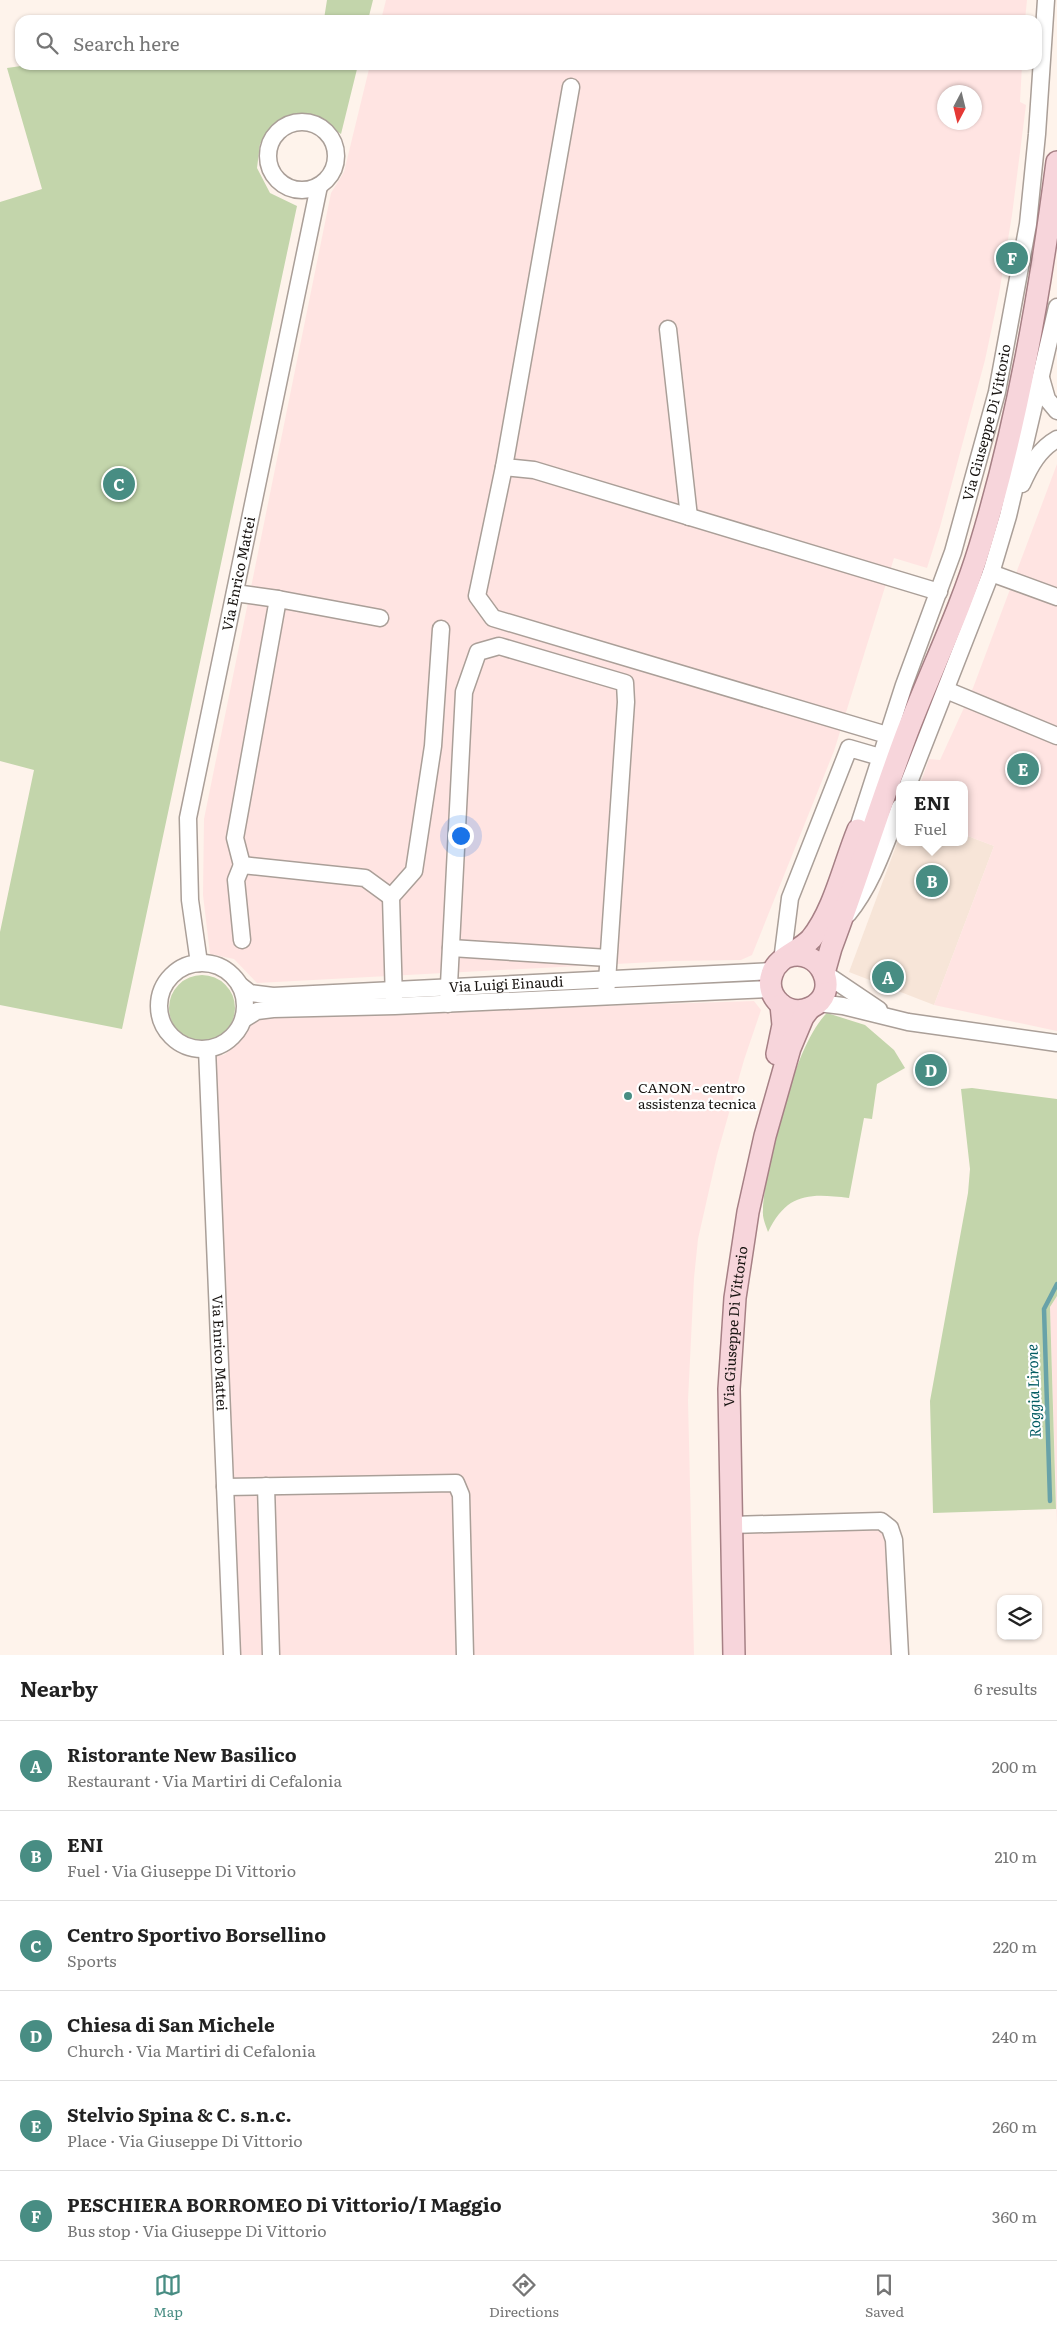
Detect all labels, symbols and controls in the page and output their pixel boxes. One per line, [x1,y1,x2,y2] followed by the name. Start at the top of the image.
[15,15,1042,70] search box
[33,29,61,57] icon: search
[73,29,180,57] text: Search here
[937,85,982,130] north arrow
[996,239,1028,277] pin: F
[956,342,1015,503] street label: Via Giuseppe Di Vittorio
[103,465,135,503] pin: C
[216,514,259,633] street label: Via Enrico Mattei
[1007,750,1039,788] pin: E
[896,781,968,846] popup
[914,788,950,816] text: ENI
[914,816,947,840] text: Fuel
[448,823,474,849] your location
[916,862,948,900] pin: B
[872,958,904,996] pin: A
[448,970,564,996] street label: Via Luigi Einaudi
[915,1051,947,1089] pin: D
[638,1077,757,1113] place label: CANON - centro assistenza tecnica
[622,1090,634,1102] marker: CANON - centro assistenza tecnica
[718,1244,752,1407] street label: Via Giuseppe Di Vittorio
[208,1294,233,1412] street label: Via Enrico Mattei
[1019,1344,1046,1438] water label: Roggia Lirone
[997,1595,1042,1640] map controls
[997,1595,1042,1640] button: layers
[20,1672,98,1703] text: Nearby
[974,1676,1037,1700] text: 6 results
[67,1740,297,1768] text: Ristorante New Basilico
[30,1754,42,1778] text: A
[992,1754,1037,1778] text: 200 m
[67,1768,342,1792] text: Restaurant · Via Martiri di Cefalonia
[67,1830,104,1858] text: ENI
[30,1844,42,1868] text: B
[994,1844,1037,1868] text: 210 m
[67,1858,296,1882] text: Fuel · Via Giuseppe Di Vittorio
[67,1920,326,1948] text: Centro Sportivo Borsellino
[30,1934,42,1958] text: C
[993,1934,1037,1958] text: 220 m
[67,1948,117,1972] text: Sports
[67,2010,275,2038] text: Chiesa di San Michele
[30,2024,42,2048] text: D
[992,2024,1037,2048] text: 240 m
[67,2038,316,2062] text: Church · Via Martiri di Cefalonia
[67,2100,292,2128] text: Stelvio Spina & C. s.n.c.
[31,2114,41,2138] text: E
[992,2114,1037,2138] text: 260 m
[67,2128,303,2152] text: Place · Via Giuseppe Di Vittorio
[67,2190,501,2218] text: PESCHIERA BORROMEO Di Vittorio/I Maggio
[31,2204,41,2228] text: F
[992,2204,1037,2228] text: 360 m
[67,2218,327,2242] text: Bus stop · Via Giuseppe Di Vittorio
[153,2271,183,2321] tab: Map
[489,2271,559,2321] tab: Directions
[865,2271,904,2321] tab: Saved

